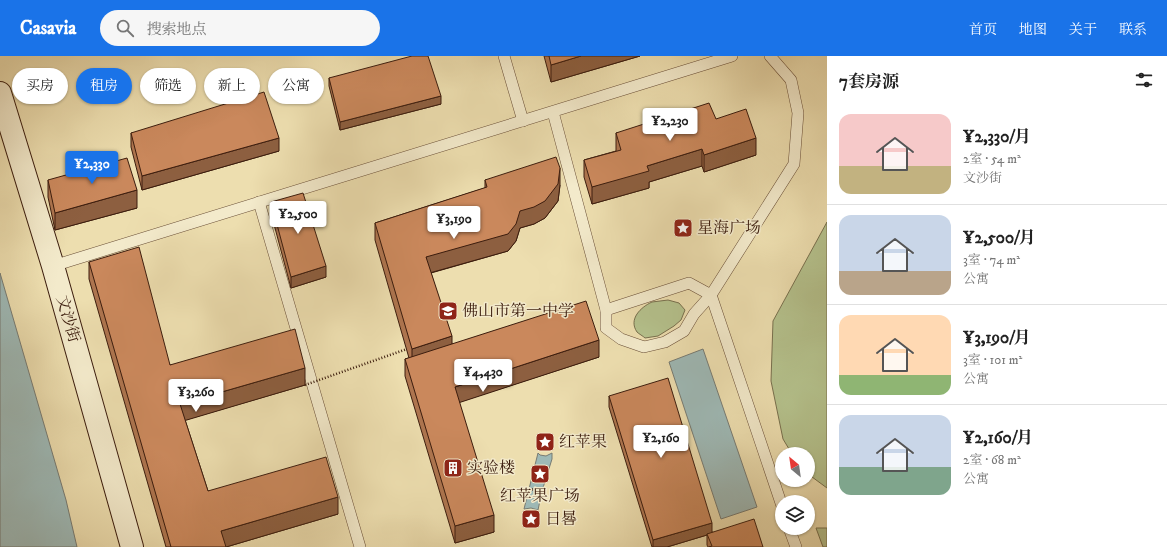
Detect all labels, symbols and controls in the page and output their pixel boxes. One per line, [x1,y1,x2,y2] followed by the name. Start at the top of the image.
[100,10,380,46] search box
[20,17,76,40] text: Casavia
[114,17,136,39] icon: search
[146,20,206,39] text: 搜索地点
[969,21,997,39] text: 首页
[1019,21,1047,39] text: 地图
[1069,21,1097,39] text: 关于
[1119,21,1147,39] text: 联系
[12,68,68,104] chip: 买房
[76,68,132,104] chip: 租房
[140,68,196,104] chip: 筛选
[204,68,260,104] chip: 新上
[268,68,324,104] chip: 公寓
[1133,69,1155,91] icon: filters
[839,71,899,93] text: 7套房源
[637,108,703,142] pin: ¥2,230
[652,113,688,129] text: ¥2,230
[963,126,1031,148] text: ¥2,330/月
[871,130,919,178] icon: home
[59,151,125,185] pin: ¥2,330
[963,151,1021,167] text: 2室 · 54 m²
[74,156,110,172] text: ¥2,330
[963,170,1002,186] text: 文沙街
[265,201,331,235] pin: ¥2,500
[278,206,318,222] text: ¥2,500
[421,206,487,240] pin: ¥3,190
[436,211,472,227] text: ¥3,190
[672,217,694,239] place icon: 星海广场
[697,218,761,238] place label: 星海广场
[963,227,1036,249] text: ¥2,500/月
[871,231,919,279] icon: home
[963,252,1020,268] text: 3室 · 74 m²
[963,271,989,287] text: 公寓
[52,293,84,345] street label: 文沙街
[437,300,459,322] school or university icon: 佛山市第一中学
[462,301,574,321] place label: 佛山市第一中学
[963,327,1031,349] text: ¥3,190/月
[871,331,919,379] icon: home
[963,352,1022,368] text: 3室 · 101 m²
[450,359,516,393] pin: ¥4,430
[463,364,503,380] text: ¥4,430
[963,371,989,387] text: 公寓
[163,379,229,413] pin: ¥3,260
[177,384,215,400] text: ¥3,260
[628,425,694,459] pin: ¥2,160
[963,427,1033,449] text: ¥2,160/月
[642,430,680,446] text: ¥2,160
[534,431,556,453] place icon: 红苹果
[871,431,919,479] icon: home
[559,432,607,452] place label: 红苹果
[775,447,815,487] north arrow
[775,447,815,535] map controls
[963,452,1021,468] text: 2室 · 68 m²
[442,457,464,479] building icon: 实验楼
[467,458,515,478] place label: 实验楼
[529,463,551,485] place icon: 红苹果广场
[963,471,989,487] text: 公寓
[500,486,580,506] place label: 红苹果广场
[775,495,815,535] button: layers
[520,508,542,530] place icon: 日晷
[545,509,577,529] place label: 日晷

